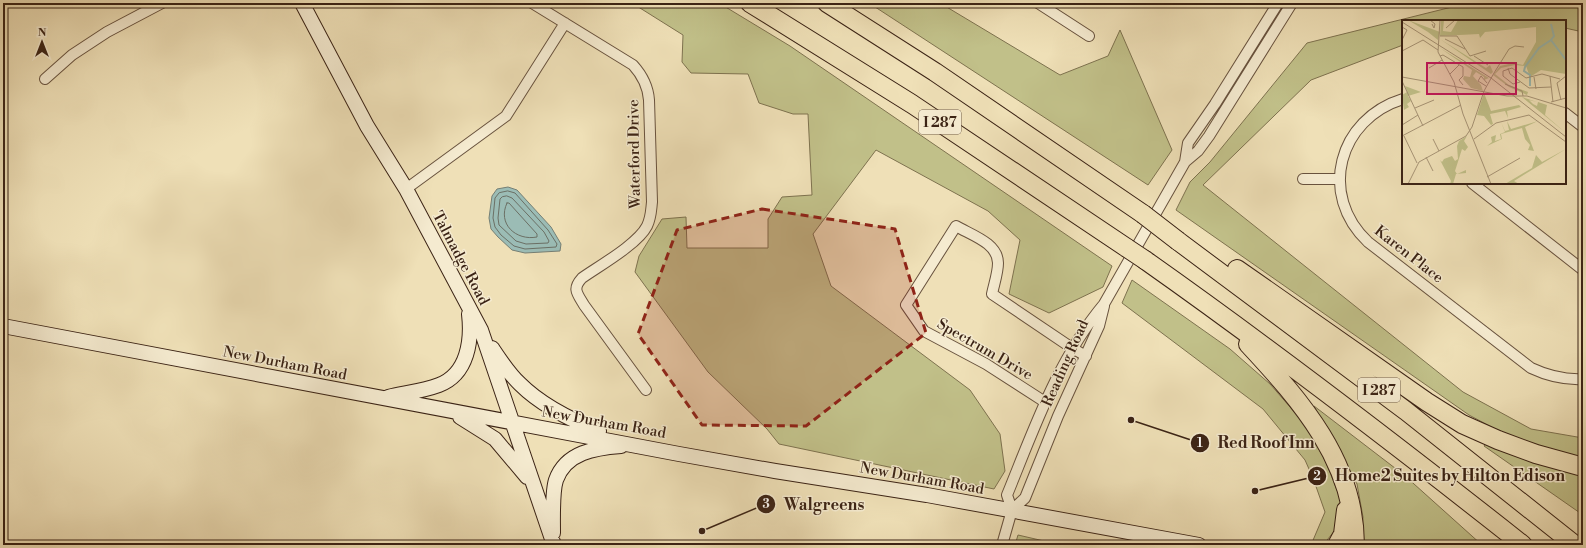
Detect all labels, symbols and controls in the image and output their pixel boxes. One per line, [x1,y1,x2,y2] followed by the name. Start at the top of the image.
[1402,20,1566,184] inset map
[22,22,62,62] north arrow
[38,26,47,40] text: N
[624,99,645,210] street label: Waterford Drive
[919,110,961,134] road number: I 287
[428,208,494,309] street label: Talmadge Road
[1370,222,1447,287] street label: Karen Place
[933,314,1036,385] street label: Spectrum Drive
[1038,316,1093,410] street label: Reading Road
[221,342,349,385] street label: New Durham Road
[1358,378,1400,402] road number: I 287
[540,402,668,443] street label: New Durham Road
[1190,429,1323,457] callout: Red Roof Inn
[1217,433,1315,453] text: Red Roof Inn
[1197,436,1203,451] text: 1
[858,458,986,499] street label: New Durham Road
[1307,462,1573,490] callout: Home2 Suites by Hilton Edison
[1335,466,1565,486] text: Home2 Suites by Hilton Edison
[1313,469,1321,484] text: 2
[756,490,873,518] callout: Walgreens
[783,495,864,515] text: Walgreens
[762,497,770,512] text: 3

